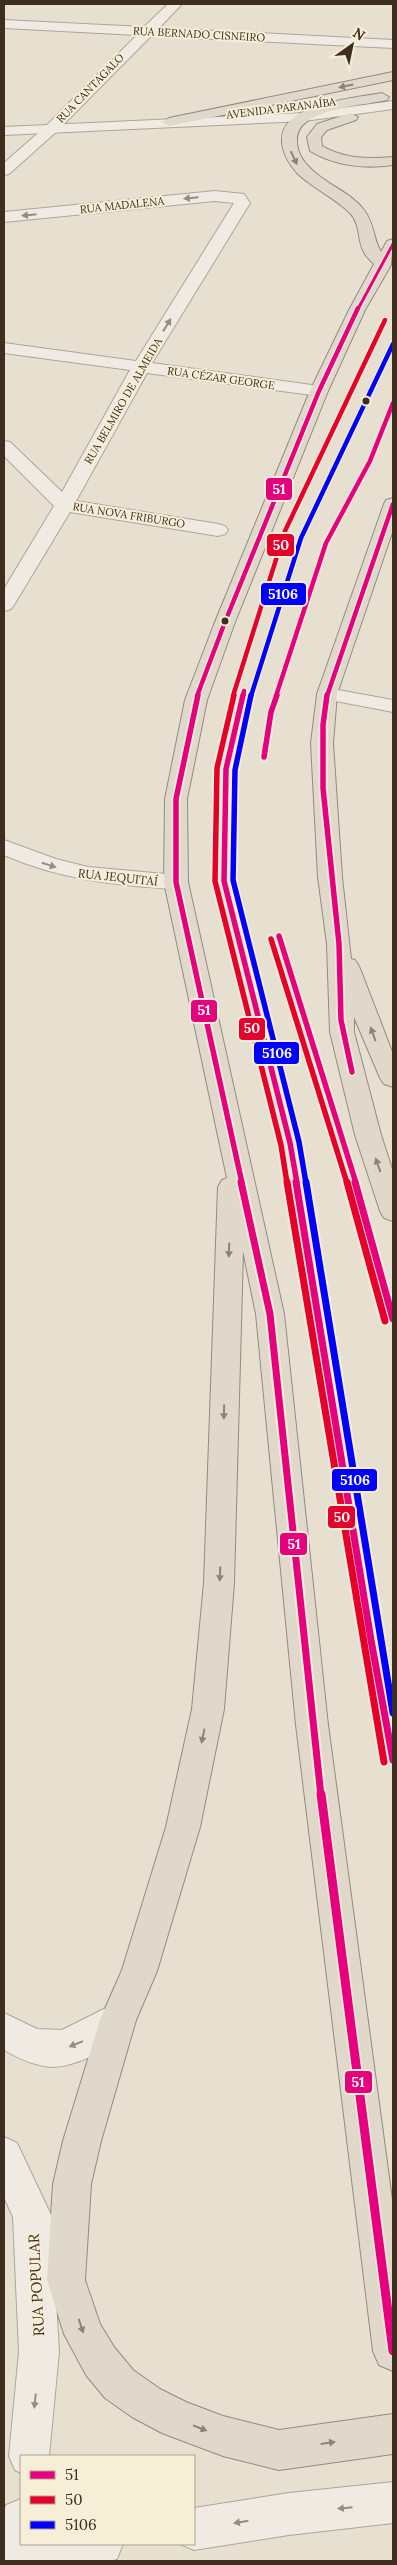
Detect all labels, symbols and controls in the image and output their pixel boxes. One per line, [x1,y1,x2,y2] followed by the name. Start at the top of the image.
[327,20,377,70] north arrow
[133,24,266,44] street label: RUA BERNADO CISNEIRO
[350,24,369,45] text: N
[53,50,127,126] street label: RUA CANTAGALO
[338,82,353,90] one-way arrow
[224,94,338,122] street label: AVENIDA PARANAÍBA
[290,150,299,165] one-way arrow
[79,193,166,216] street label: RUA MADALENA
[183,195,199,203] one-way arrow
[21,211,37,219] one-way arrow
[162,319,171,332] one-way arrow
[81,334,165,467] street label: RUA BELMIRO DE ALMEIDA
[166,364,276,393] street label: RUA CÉZAR GEORGE
[361,396,371,406] unlabelled marker
[265,477,293,501] line badge: 51
[272,480,286,498] text: 51
[72,499,186,531] street label: RUA NOVA FRIBURGO
[266,533,295,557] line badge: 50
[273,536,289,554] text: 50
[260,582,307,606] line badge: 5106
[268,585,298,603] text: 5106
[220,616,230,626] unlabelled marker
[42,862,57,870] one-way arrow
[77,865,159,889] street label: RUA JEQUITAÍ
[190,999,218,1023] line badge: 51
[197,1001,211,1019] text: 51
[238,1017,266,1041] line badge: 50
[244,1019,260,1037] text: 50
[369,1026,377,1041] one-way arrow
[253,1041,300,1065] line badge: 5106
[262,1044,292,1062] text: 5106
[374,1157,382,1172] one-way arrow
[224,1242,232,1258] one-way arrow
[219,1404,227,1420] one-way arrow
[331,1468,378,1492] line badge: 5106
[340,1471,370,1489] text: 5106
[327,1505,356,1529] line badge: 50
[334,1508,350,1526] text: 50
[279,1532,308,1556] line badge: 51
[287,1535,301,1553] text: 51
[215,1567,223,1583] one-way arrow
[198,1728,206,1744] one-way arrow
[69,2041,83,2049] one-way arrow
[344,2070,373,2094] line badge: 51
[351,2073,365,2091] text: 51
[24,2233,48,2337] street label: RUA POPULAR
[77,2319,85,2334] one-way arrow
[31,2393,39,2409] one-way arrow
[193,2424,208,2432] one-way arrow
[320,2439,336,2447] one-way arrow
[20,2455,195,2545] legend
[65,2465,79,2484] text: 51
[65,2490,83,2509] text: 50
[336,2504,352,2512] one-way arrow
[65,2515,97,2534] text: 5106
[233,2518,249,2526] one-way arrow

